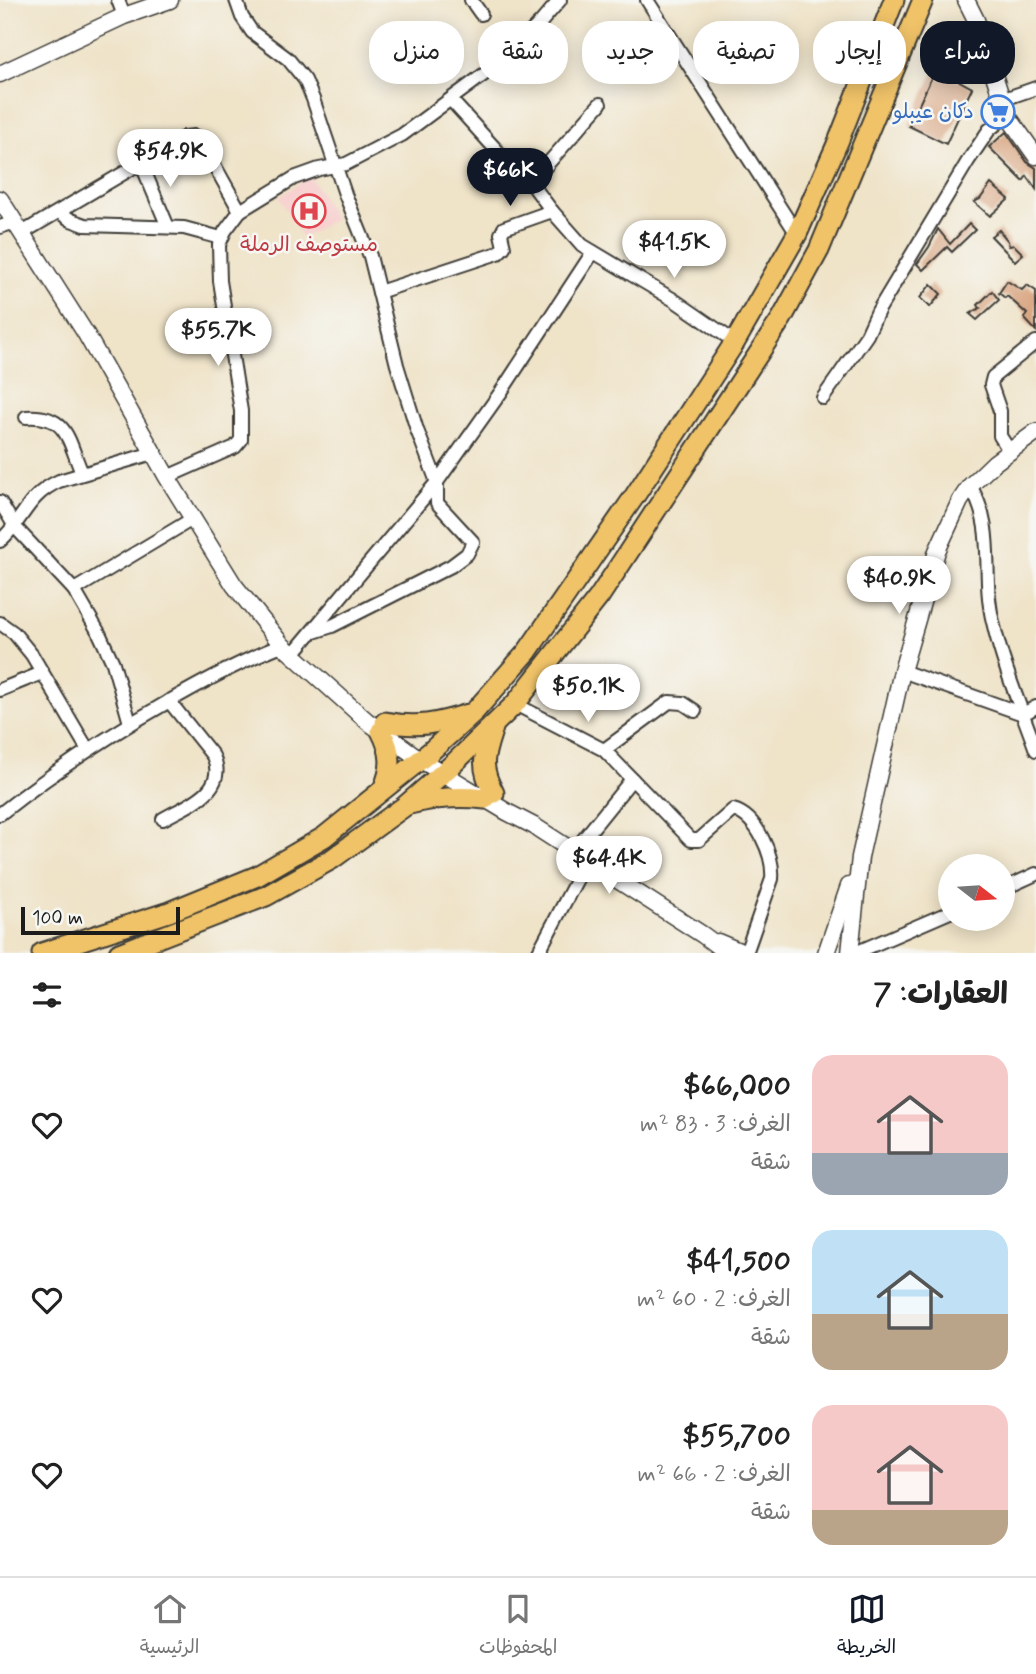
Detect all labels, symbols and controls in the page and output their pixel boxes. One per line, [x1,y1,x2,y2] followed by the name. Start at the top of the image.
[369,21,464,84] chip: منزل
[478,21,568,84] chip: شقة
[582,21,679,84] chip: جديد
[693,21,799,84] chip: تصفية
[813,21,906,84] chip: إيجار
[920,21,1015,84] chip: شراء
[979,93,1017,131] supermarket icon: دكان عيبلو
[892,98,974,126] place label: دكان عيبلو
[113,130,227,189] pin: $54.9K
[133,137,207,167] text: $54.9K
[469,148,551,208] pin: $66K
[483,156,537,186] text: $66K
[290,192,328,230] hospital icon: مستوصف الرملة
[617,220,731,280] pin: $41.5K
[638,228,710,258] text: $41.5K
[240,231,378,259] place label: مستوصف الرملة
[161,308,275,368] pin: $55.7K
[181,316,255,346] text: $55.7K
[842,556,956,616] pin: $40.9K
[863,564,935,594] text: $40.9K
[531,664,645,724] pin: $50.1K
[552,672,624,702] text: $50.1K
[552,836,666,896] pin: $64.4K
[572,844,646,874] text: $64.4K
[938,854,1015,931] north arrow
[938,854,1015,931] map controls
[21,904,180,936] scale bar
[32,906,83,931] text: 100 m
[873,975,1008,1014] text: العقارات: 7
[28,976,66,1014] icon: filters
[683,1067,791,1106] text: $66,000
[868,1083,952,1167] icon: home
[28,1106,66,1144] icon: heart
[640,1110,791,1140] text: الغرف: 3 · 83 m²
[751,1148,791,1178] text: شقة
[686,1242,791,1281] text: $41,500
[868,1258,952,1342] icon: home
[28,1281,66,1319] icon: heart
[637,1285,791,1315] text: الغرف: 2 · 60 m²
[751,1323,791,1353] text: شقة
[682,1417,791,1456] text: $55,700
[868,1433,952,1517] icon: home
[28,1456,66,1494] icon: heart
[637,1460,791,1490] text: الغرف: 2 · 66 m²
[751,1498,791,1528] text: شقة
[140,1590,199,1663] tab: الرئيسية
[479,1590,557,1663] tab: المحفوظات
[837,1590,896,1663] tab: الخريطة

